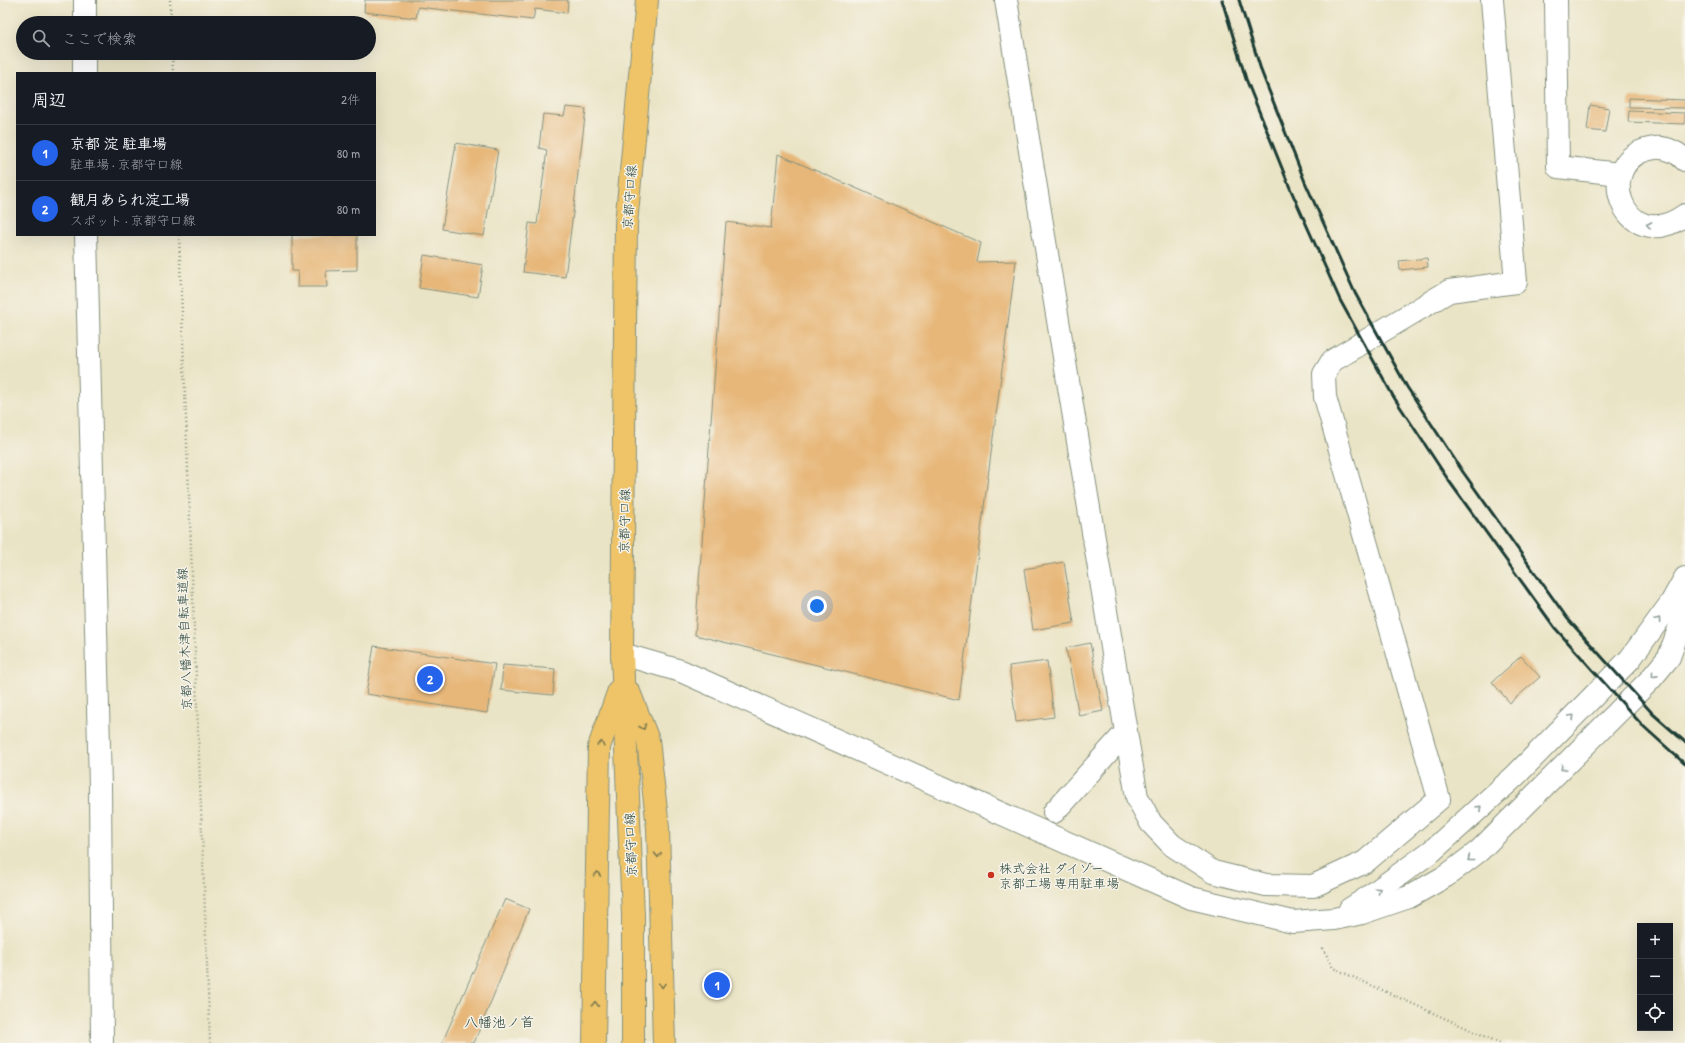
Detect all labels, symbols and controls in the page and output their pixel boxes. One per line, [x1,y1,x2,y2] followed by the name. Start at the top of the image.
[16,16,376,60] search box
[30,27,52,49] icon: search
[62,28,137,49] text: ここで検索
[32,88,66,111] text: 周辺
[341,90,360,108] text: 2件
[70,133,167,154] text: 京都 淀 駐車場
[43,144,47,162] text: 1
[337,144,360,162] text: 80 m
[70,155,183,173] text: 駐車場 · 京都守口線
[618,163,640,230] street label: 京都守口線
[70,189,190,210] text: 観月あられ淀工場
[42,200,48,218] text: 2
[337,200,360,218] text: 80 m
[70,211,196,229] text: スポット · 京都守口線
[1646,221,1652,229] one-way arrow
[614,487,634,554] street label: 京都守口線
[172,566,195,711] street label: 京都八幡木津自転車道線
[807,596,827,616] your location
[1653,617,1661,624] one-way arrow
[417,664,443,694] pin: 2
[1651,671,1658,678] one-way arrow
[1567,714,1575,722] one-way arrow
[638,722,646,730] one-way arrow
[596,741,605,748] one-way arrow
[1560,763,1567,771] one-way arrow
[1474,805,1482,813] one-way arrow
[620,811,640,878] street label: 京都守口線
[654,852,663,858] one-way arrow
[1467,854,1474,861] one-way arrow
[999,859,1119,892] place label: 株式会社 ダイゾー 京都工場 専用駐車場
[986,870,996,880] marker: 株式会社 ダイゾー 京都工場 専用駐車場
[593,871,601,877] one-way arrow
[1374,888,1381,895] one-way arrow
[1637,923,1673,1031] map controls
[1637,923,1673,959] button: +
[1637,959,1673,995] button: −
[704,970,730,1000] pin: 1
[658,982,667,988] one-way arrow
[1637,995,1673,1031] button: locate
[591,1001,599,1007] one-way arrow
[464,1012,534,1031] district label: 八幡池ノ首

